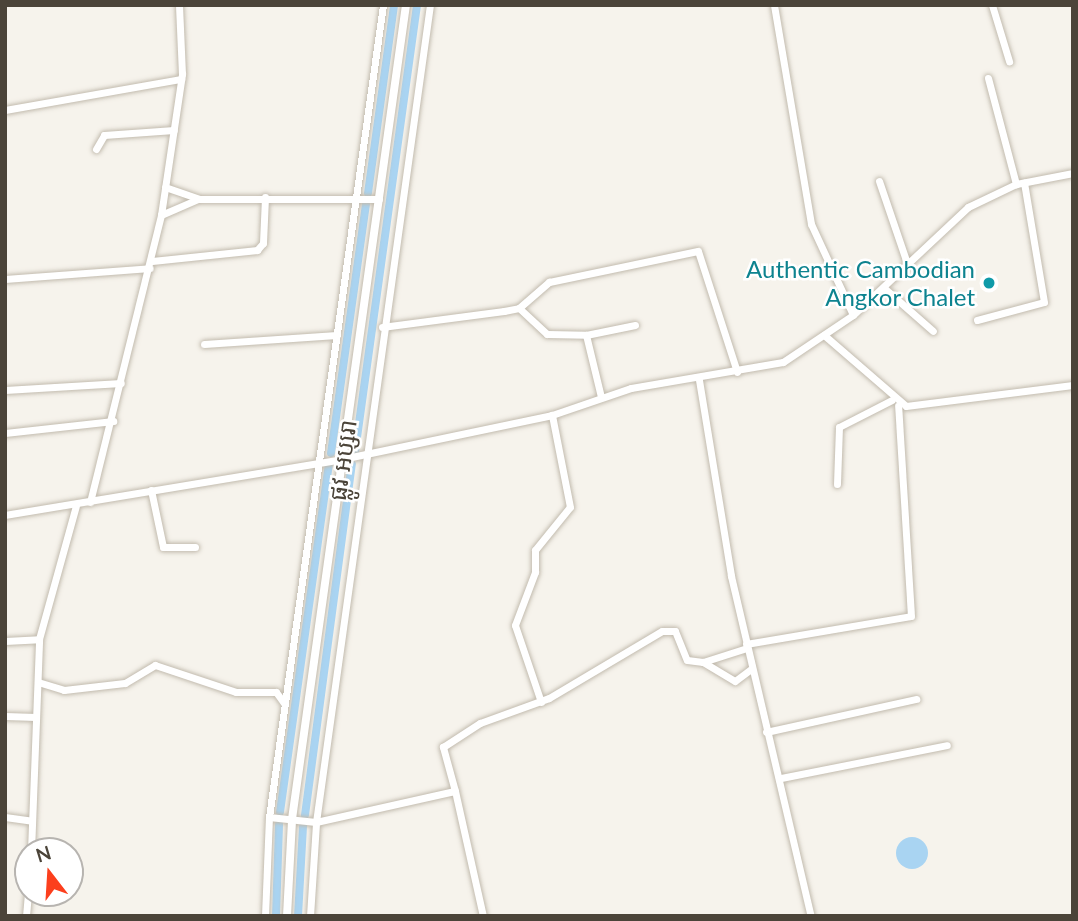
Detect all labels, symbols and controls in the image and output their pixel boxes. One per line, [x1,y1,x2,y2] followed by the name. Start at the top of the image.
[746,255,975,311] place label: Authentic Cambodian Angkor Chalet
[981,275,997,291] marker: Authentic Cambodian Angkor Chalet
[322,418,362,502] street label: ផ្លូវ អប្សរា
[14,837,84,907] north arrow
[33,840,54,866] text: N

